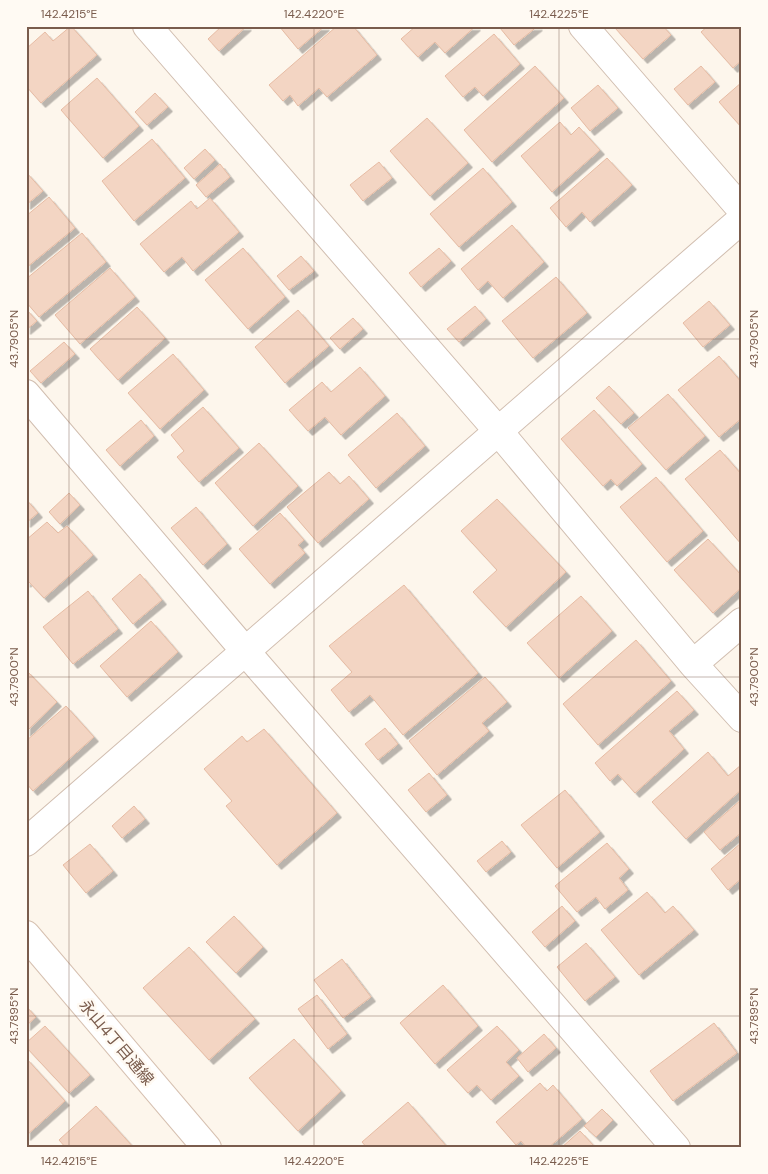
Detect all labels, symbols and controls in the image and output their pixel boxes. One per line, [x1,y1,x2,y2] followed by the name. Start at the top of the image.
[41,6,97,22] text: 142.4215°E
[284,6,344,22] text: 142.4220°E
[529,6,589,22] text: 142.4225°E
[6,310,22,368] text: 43.7905°N
[746,310,762,368] text: 43.7905°N
[6,648,22,706] text: 43.7900°N
[746,648,762,706] text: 43.7900°N
[6,988,22,1044] text: 43.7895°N
[746,988,762,1044] text: 43.7895°N
[75,995,159,1090] street label: 永山4丁目通線
[41,1153,97,1169] text: 142.4215°E
[284,1153,344,1169] text: 142.4220°E
[529,1153,589,1169] text: 142.4225°E

